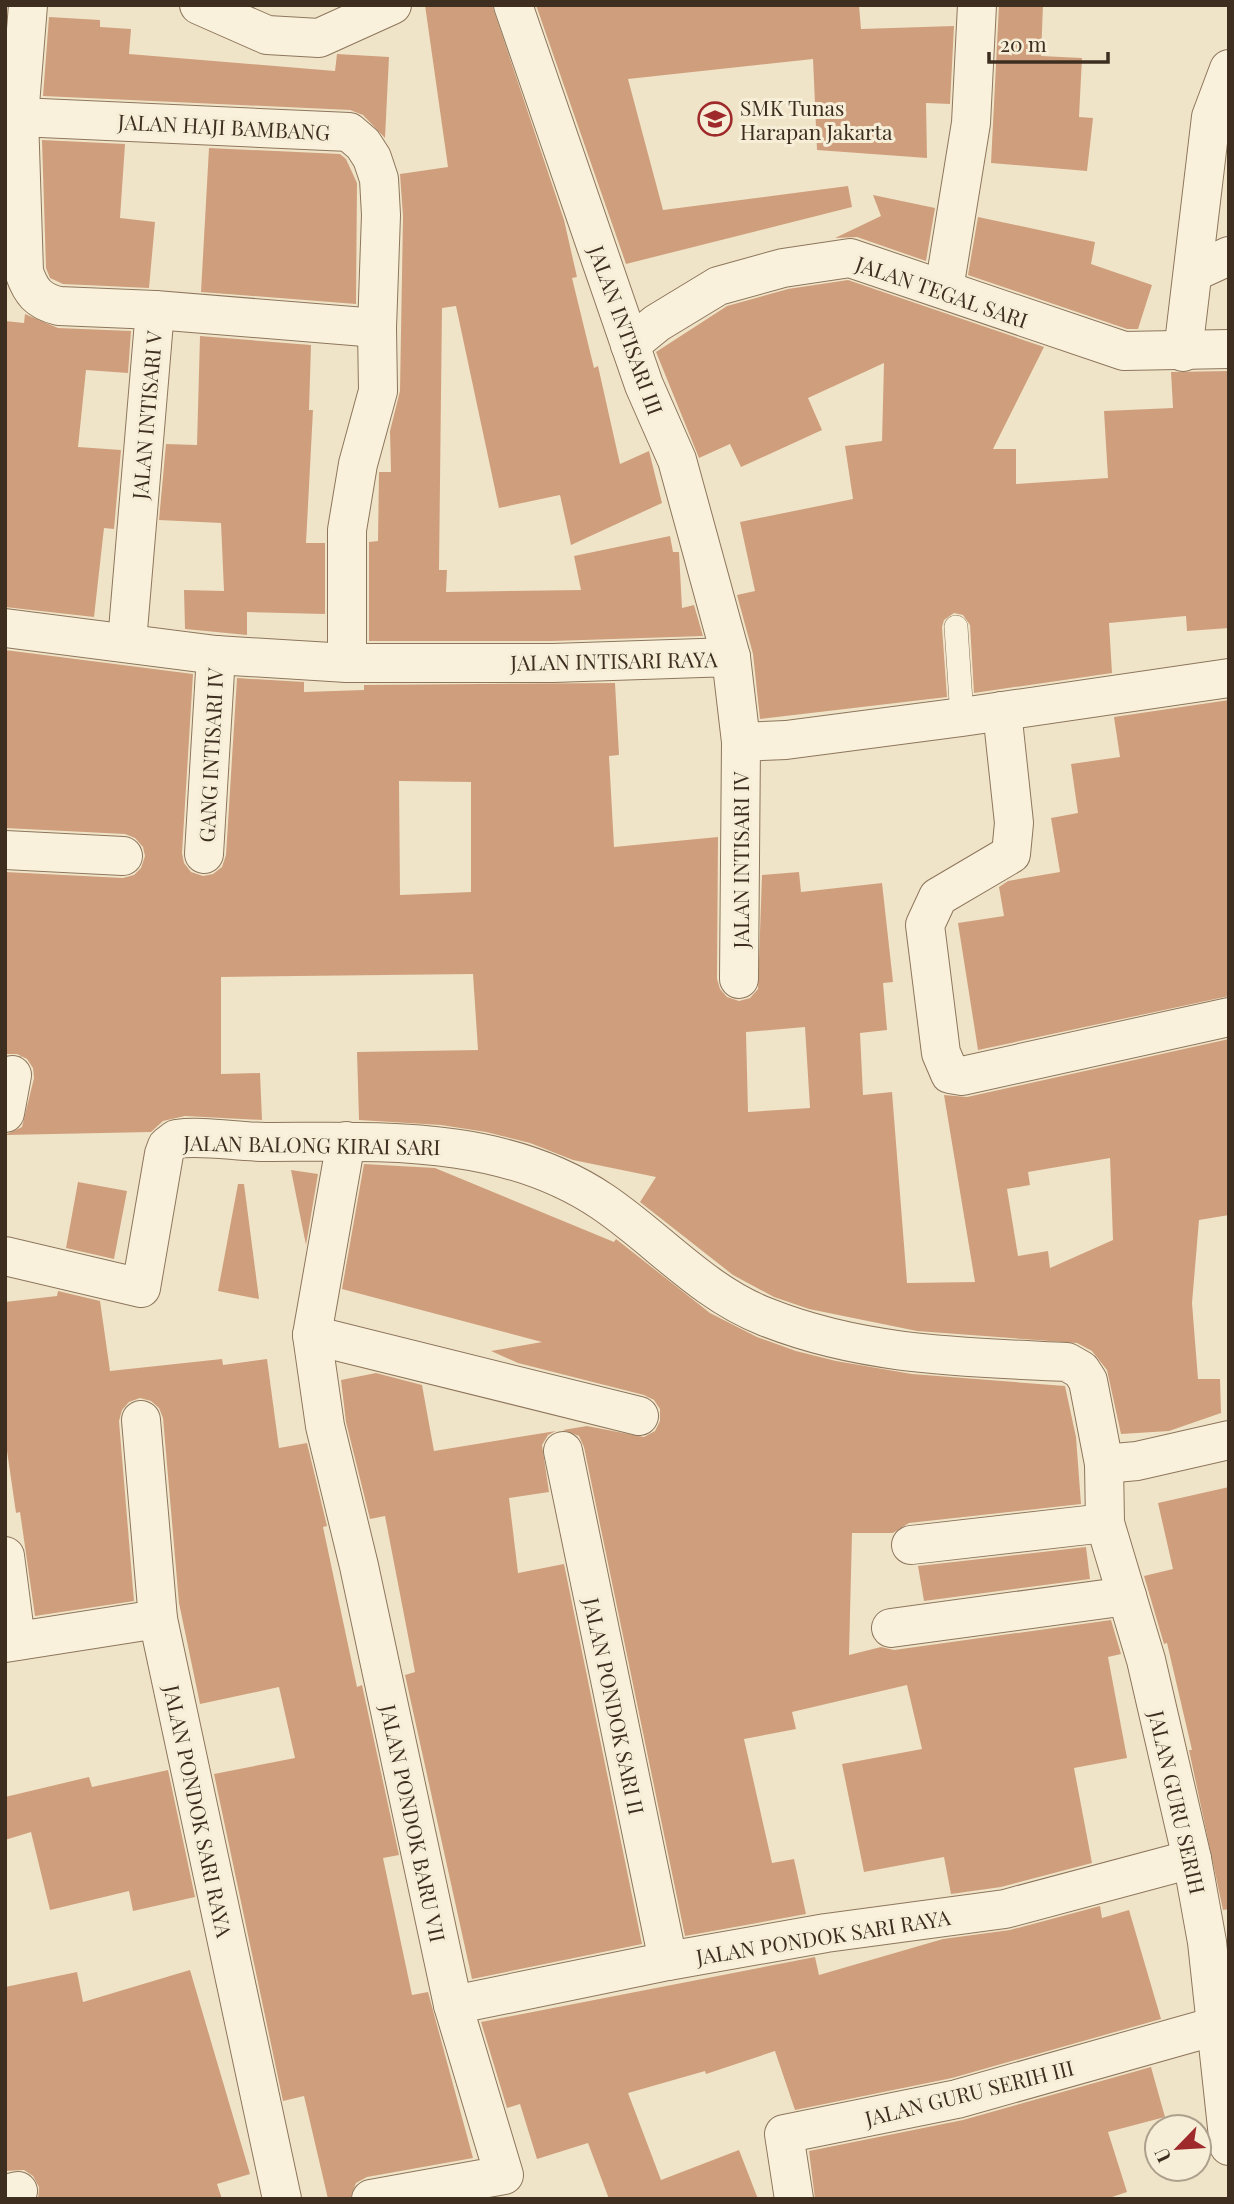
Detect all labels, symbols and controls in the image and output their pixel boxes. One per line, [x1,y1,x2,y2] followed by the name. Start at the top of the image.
[989,21,1108,65] scale bar
[1000,29,1047,57] text: 20 m
[740,93,893,145] place label: SMK Tunas Harapan Jakarta
[696,100,734,138] school or university icon: SMK Tunas Harapan Jakarta
[116,106,331,146] street label: JALAN HAJI BAMBANG
[583,241,671,418] street label: JALAN INTISARI III
[851,248,1032,334] street label: JALAN TEGAL SARI
[125,329,167,502] street label: JALAN INTISARI V
[509,644,719,676] street label: JALAN INTISARI RAYA
[191,666,229,843] street label: GANG INTISARI IV
[726,771,754,950] street label: JALAN INTISARI IV
[182,1128,441,1160] street label: JALAN BALONG KIRAI SARI
[578,1594,652,1817] street label: JALAN PONDOK SARI II
[158,1681,240,1940] street label: JALAN PONDOK SARI RAYA
[375,1701,453,1944] street label: JALAN PONDOK BARU VII
[1143,1707,1213,1897] street label: JALAN GURU SERIH
[693,1902,953,1970] street label: JALAN PONDOK SARI RAYA
[861,2053,1076,2132] street label: JALAN GURU SERIH III
[1143,2113,1213,2183] north arrow
[1147,2144,1176,2167] text: U

